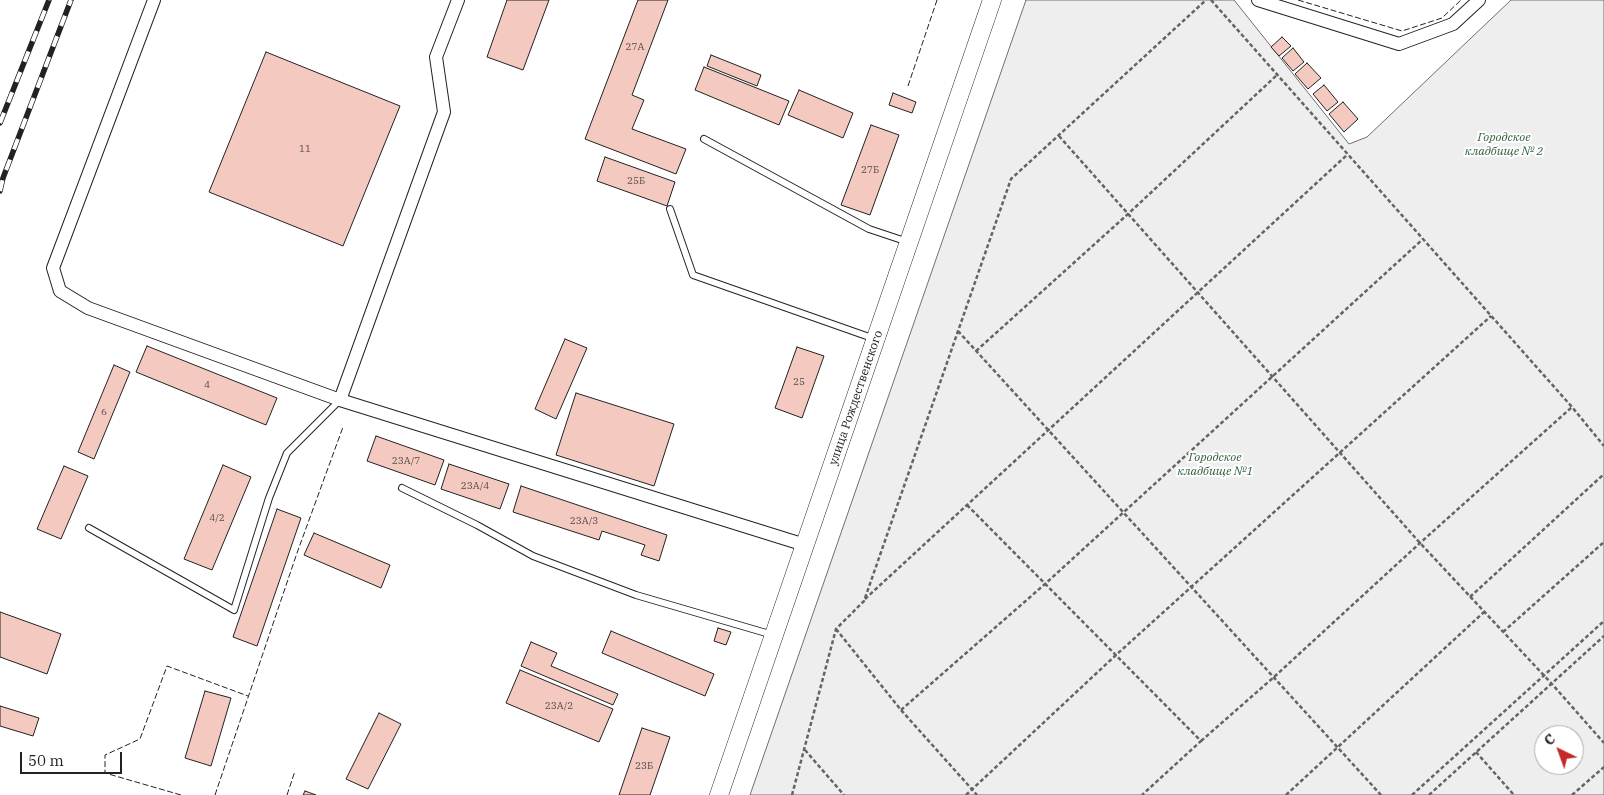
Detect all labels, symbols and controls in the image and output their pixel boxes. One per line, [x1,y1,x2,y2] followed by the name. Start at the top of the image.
[626,41,644,53] house number: 27А
[1465,131,1543,159] park label: Городское кладбище № 2
[299,143,311,155] house number: 11
[861,164,879,176] house number: 27Б
[627,175,645,187] house number: 25Б
[826,329,886,467] street label: улица Рождественского
[793,376,805,388] house number: 25
[204,379,210,391] house number: 4
[101,406,107,418] house number: 6
[1177,451,1253,479] park label: Городское кладбище №1
[392,455,420,467] house number: 23А/7
[461,480,489,492] house number: 23А/4
[209,512,225,524] house number: 4/2
[570,515,598,527] house number: 23А/3
[545,700,573,712] house number: 23А/2
[1534,725,1584,775] north arrow
[1540,730,1559,749] text: С
[22,742,125,774] scale bar
[28,751,64,770] text: 50 m
[635,760,653,772] house number: 23Б

